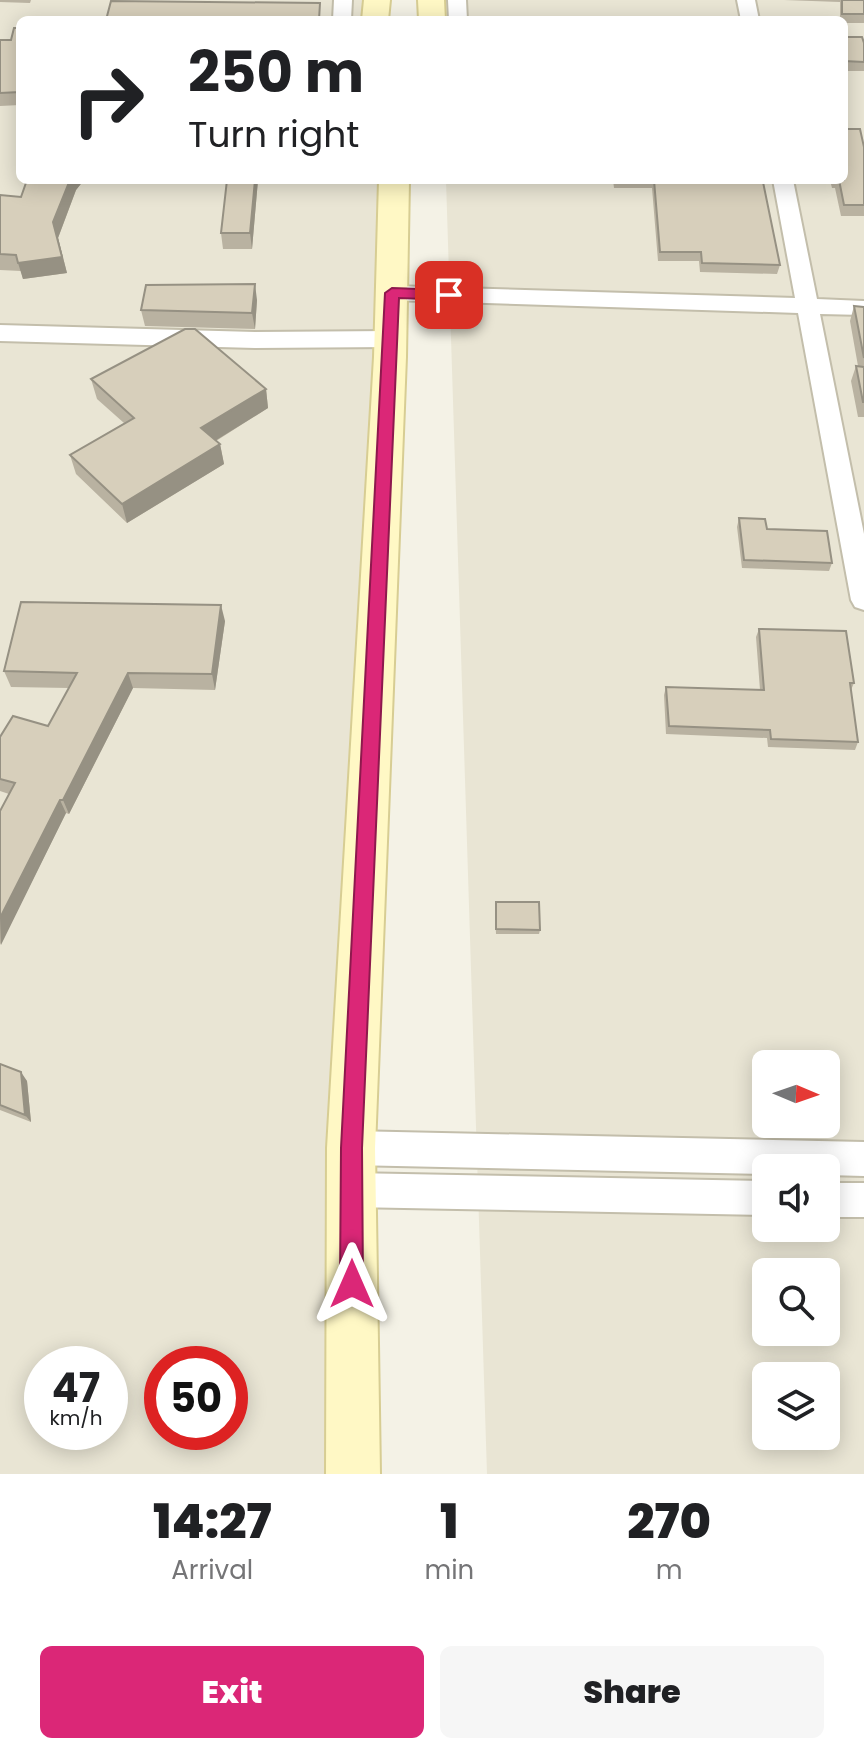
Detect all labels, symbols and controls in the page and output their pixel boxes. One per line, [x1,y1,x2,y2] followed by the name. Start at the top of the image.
[188,33,364,112] text: 250 m
[56,48,160,152] icon: right
[188,109,359,160] text: Turn right
[415,261,483,329] pin
[427,273,471,317] icon: arrive
[752,1050,840,1138] north arrow
[752,1050,840,1450] map controls
[752,1154,840,1242] button: sound
[310,1242,394,1326] position arrow
[752,1258,840,1346] button: search
[144,1346,248,1450] speed limit sign: 50
[52,1360,100,1416] text: 47
[752,1362,840,1450] button: layers
[49,1404,103,1432] text: km/h
[153,1488,272,1555] text: 14:27
[440,1488,459,1555] text: 1
[627,1488,711,1555] text: 270
[171,1552,253,1588] text: Arrival
[424,1552,474,1588] text: min
[656,1552,683,1588] text: m
[40,1646,424,1738] button: Exit
[440,1646,824,1738] button: Share

